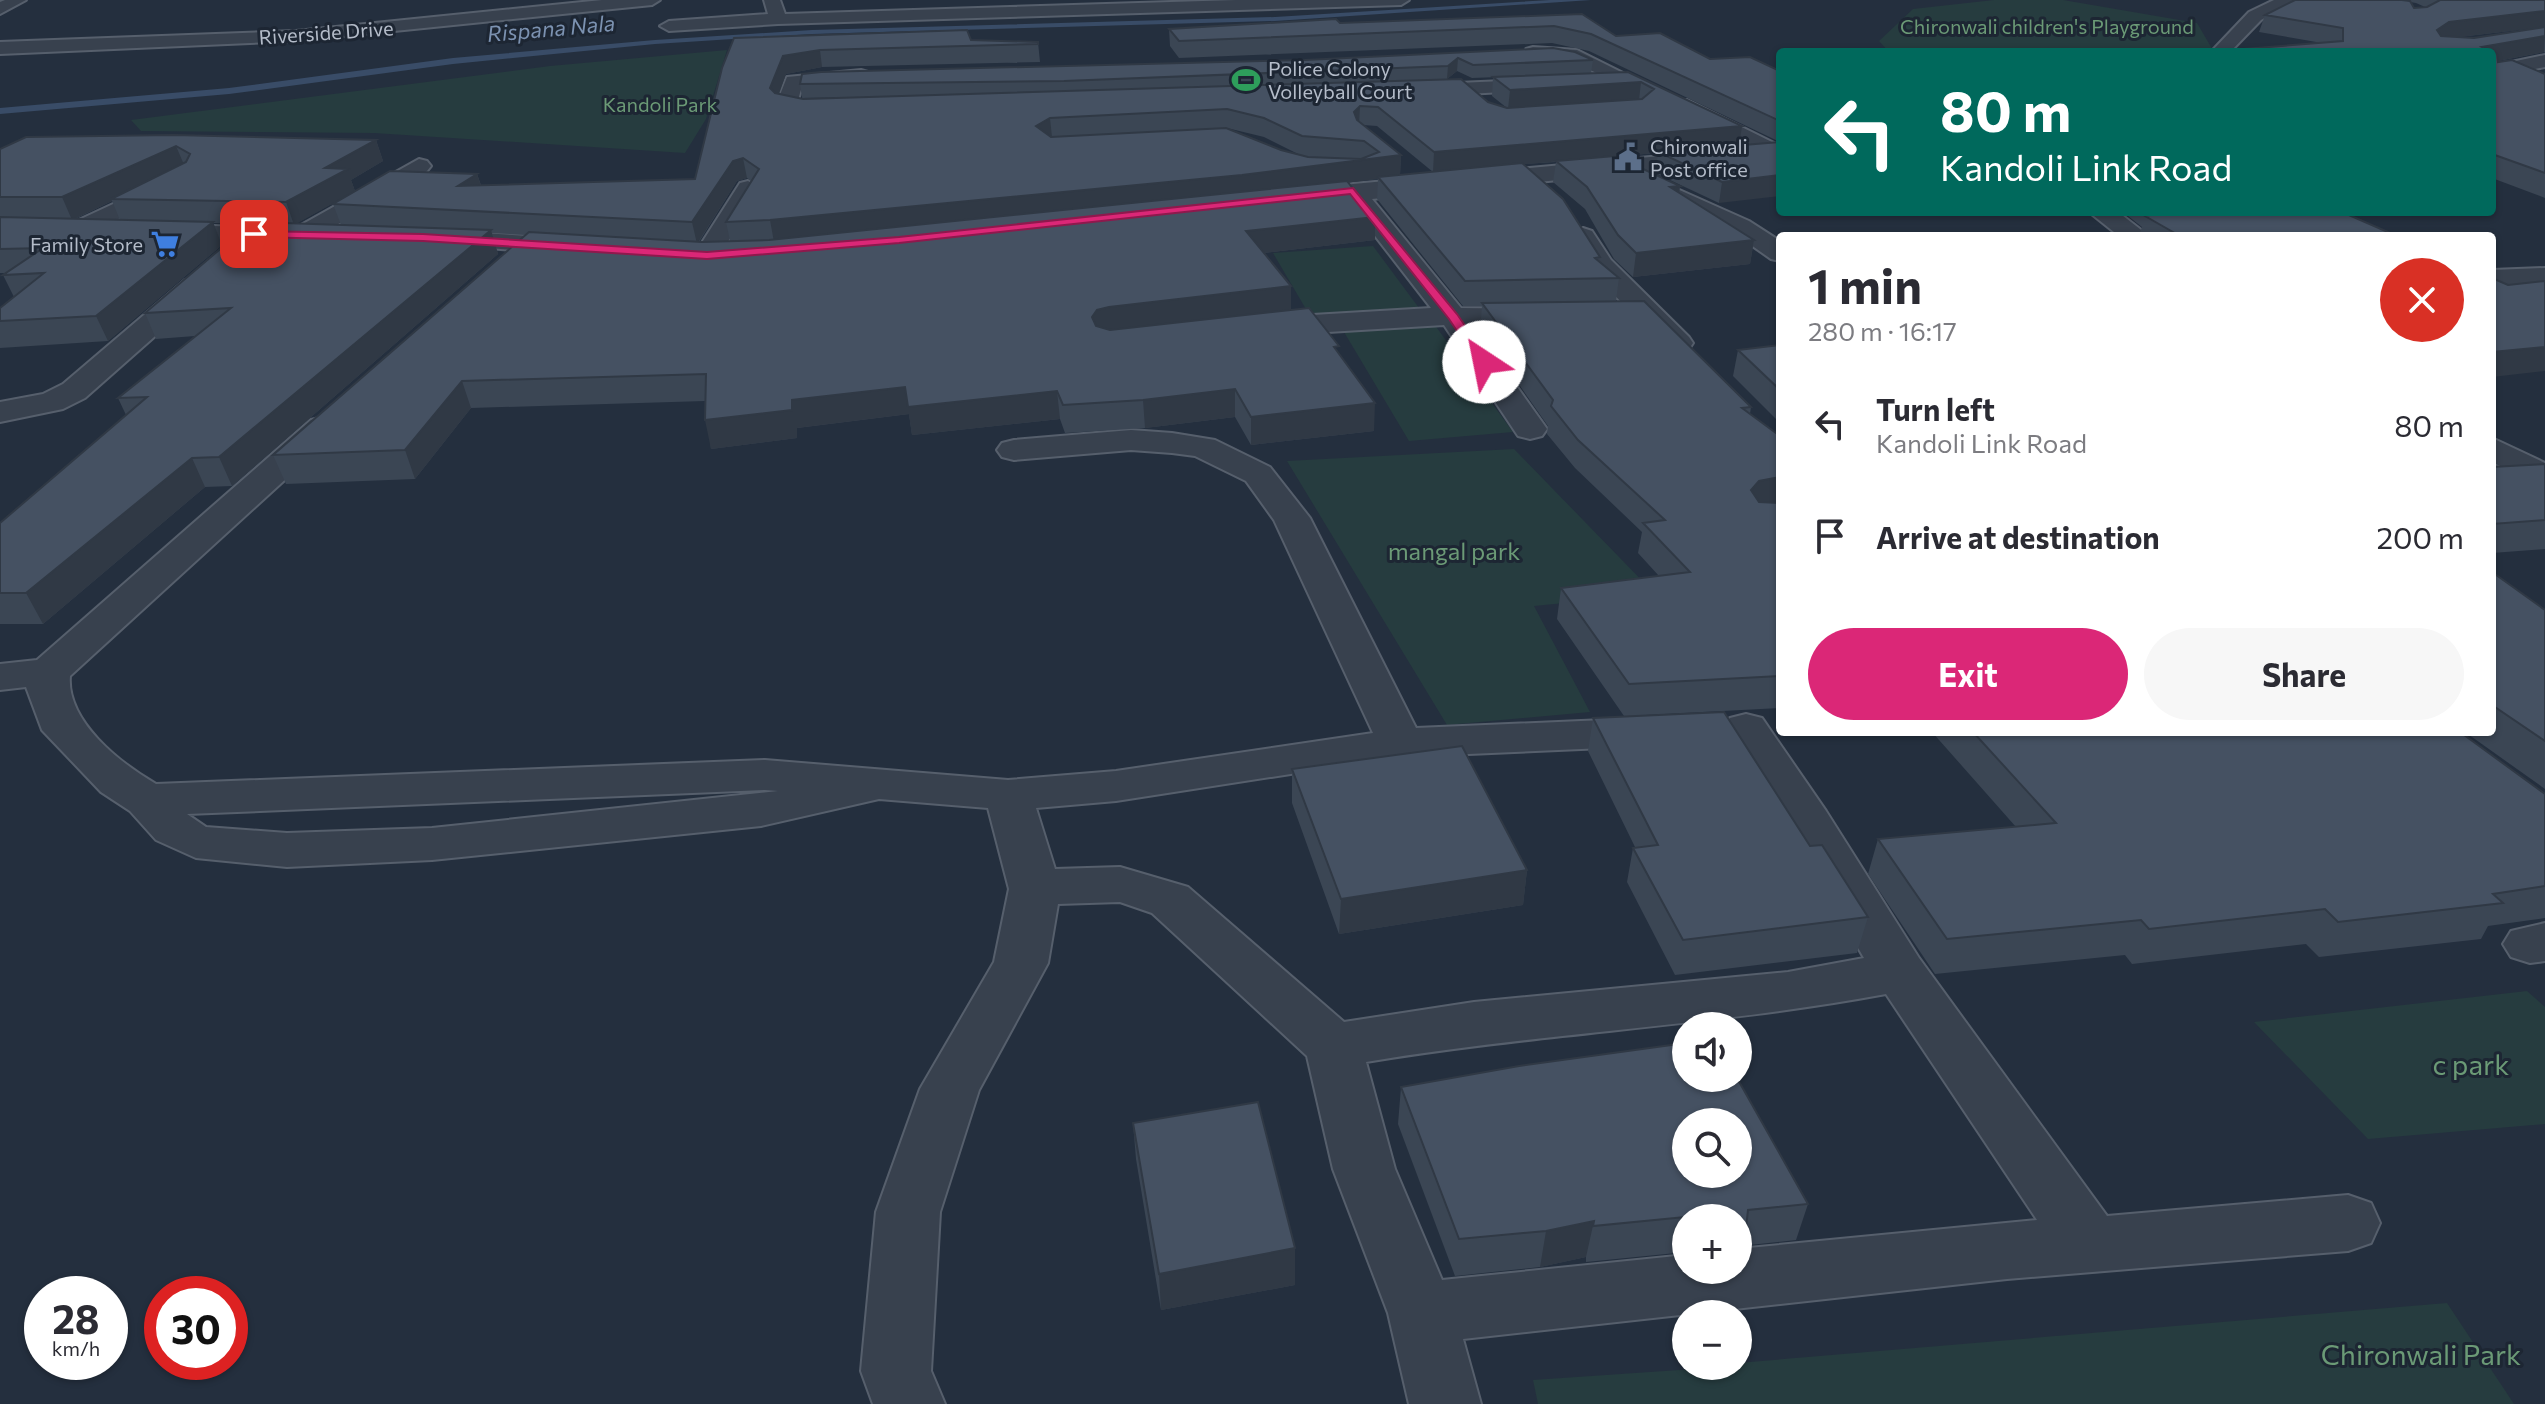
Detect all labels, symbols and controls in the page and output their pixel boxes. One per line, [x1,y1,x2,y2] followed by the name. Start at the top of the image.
[486,9,616,47] water label: Rispana Nala
[1900,14,2194,38] park label: Chironwali children's Playground
[258,15,394,49] street label: Riverside Drive
[1268,56,1412,103] place label: Police Colony Volleyball Court
[1231,65,1261,95] sports icon: Police Colony Volleyball Court
[1940,75,2071,144] text: 80 m
[1808,80,1912,184] icon: left
[603,92,718,116] park label: Kandoli Park
[1650,134,1748,181] place label: Chironwali Post office
[1613,142,1643,172] public building icon: Chironwali Post office
[1940,144,2232,188] text: Kandoli Link Road
[220,200,288,268] pin
[232,212,276,256] icon: arrive
[150,229,180,259] supermarket icon: Family Store
[30,232,143,256] place label: Family Store
[1808,255,1922,314] text: 1 min
[2380,258,2464,342] button: close
[1808,315,1957,346] text: 280 m · 16:17
[1442,320,1526,404] position arrow
[1876,390,1995,427] text: Turn left
[1808,402,1852,446] icon: left
[2394,406,2464,443] text: 80 m
[1876,427,2087,458] text: Kandoli Link Road
[1808,514,1852,558] icon: arrive
[1876,518,2160,555] text: Arrive at destination
[2376,518,2464,555] text: 200 m
[1388,536,1520,565] park label: mangal park
[1808,628,2128,720] button: Exit
[2144,628,2464,720] button: Share
[1672,1012,1752,1380] map controls
[1672,1012,1752,1092] button: sound
[2433,1047,2509,1081] park label: c park
[1672,1108,1752,1188] button: search
[1672,1204,1752,1284] button: +
[144,1276,248,1380] speed limit sign: 30
[52,1293,100,1342] text: 28
[1672,1300,1752,1380] button: −
[52,1336,100,1360] text: km/h
[2321,1337,2521,1371] park label: Chironwali Park

